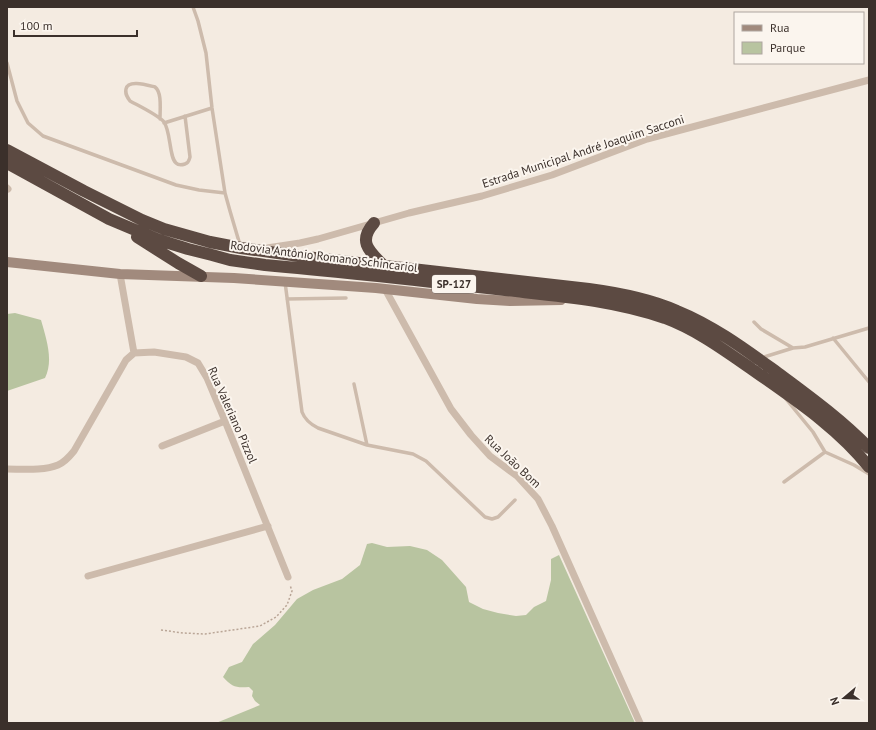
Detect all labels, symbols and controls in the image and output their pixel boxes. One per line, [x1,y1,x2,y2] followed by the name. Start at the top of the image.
[14,12,137,38] scale bar
[734,12,864,64] legend
[20,18,53,33] text: 100 m
[770,20,789,35] text: Rua
[770,40,805,55] text: Parque
[480,111,686,191] street label: Estrada Municipal André Joaquim Sacconi
[230,237,419,275] street label: Rodovia Antônio Romano Schincariol
[432,275,476,293] road number: SP-127
[205,364,261,466] street label: Rua Valeriano Pizzol
[482,431,544,491] street label: Rua João Bom
[824,678,864,718] north arrow
[827,696,842,707] text: N

